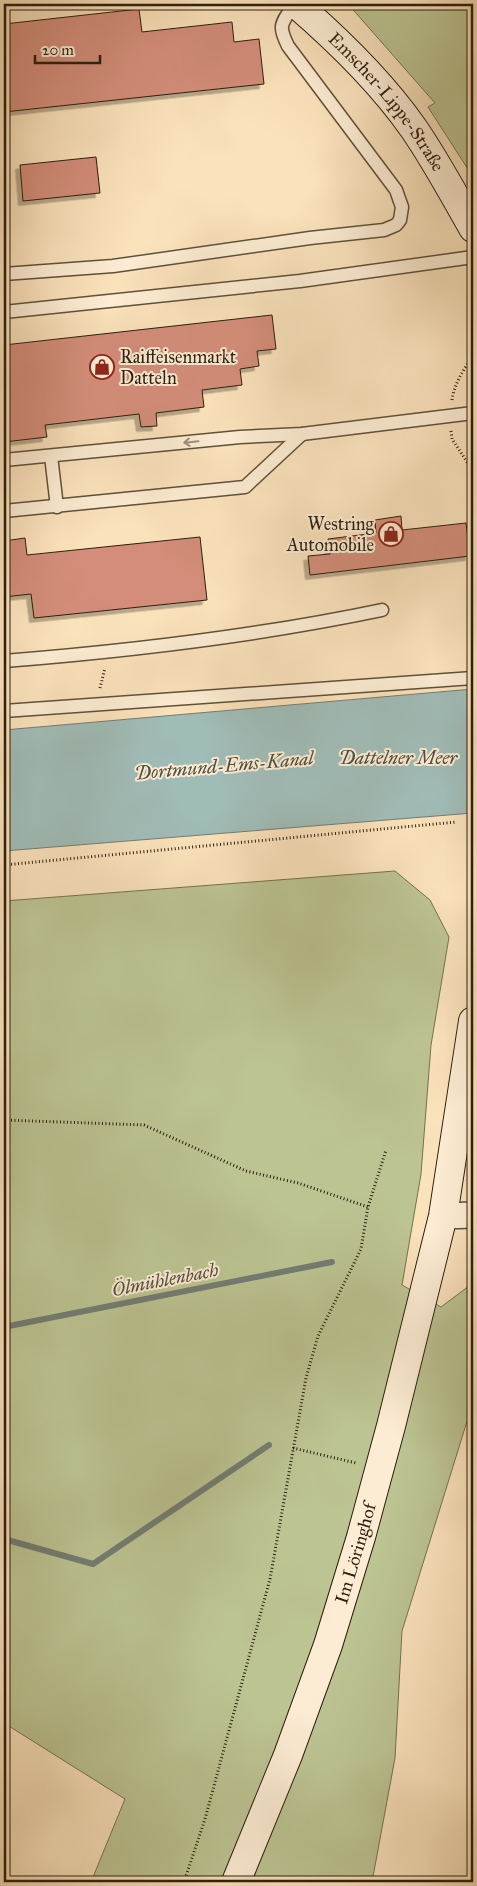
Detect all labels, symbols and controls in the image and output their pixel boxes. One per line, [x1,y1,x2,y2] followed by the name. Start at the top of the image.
[324,28,449,175] street label: Emscher-Lippe-Straße
[35,32,100,64] scale bar
[42,41,74,59] text: 20 m
[120,346,237,389] place label: Raiffeisenmarkt Datteln
[89,354,115,380] shop icon: Raiffeisenmarkt Datteln
[184,437,200,447] one-way arrow
[286,513,375,556] place label: Westring Automobile
[378,521,404,547] shop icon: Westring Automobile
[134,746,316,785] water label: Dortmund-Ems-Kanal
[339,746,458,769] water label: Dattelner Meer
[110,1258,220,1301] water label: Ölmühlenbach
[330,1498,381,1607] street label: Im Löringhof

